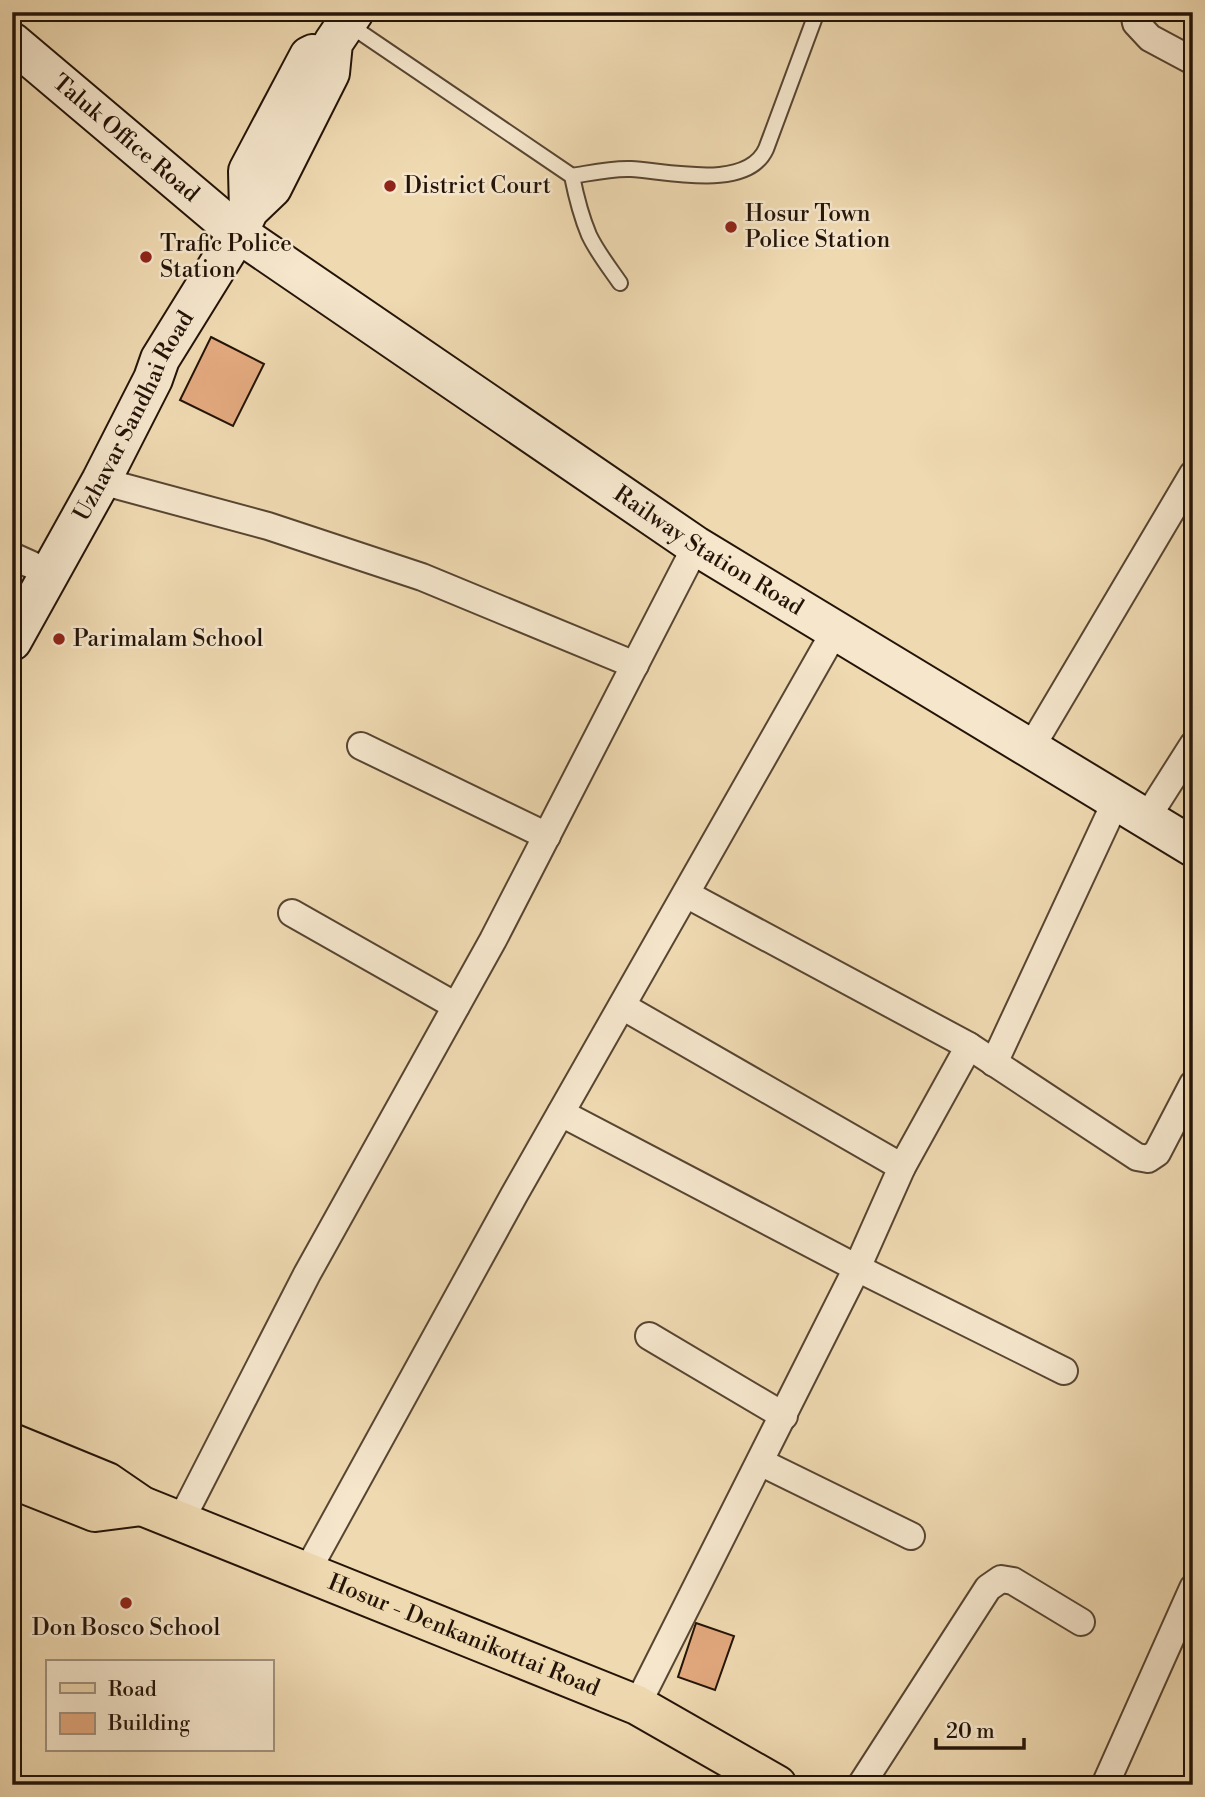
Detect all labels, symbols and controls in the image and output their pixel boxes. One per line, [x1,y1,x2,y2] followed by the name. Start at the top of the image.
[47,68,205,208] street label: Taluk Office Road
[404,172,551,200] place label: District Court
[382,178,398,194] marker: District Court
[745,200,890,254] place label: Hosur Town Police Station
[723,219,739,235] marker: Hosur Town Police Station
[160,230,292,284] place label: Trafic Police Station
[138,249,154,265] marker: Trafic Police Station
[68,306,200,526] street label: Uzhavar Sandhai Road
[608,480,809,622] street label: Railway Station Road
[73,625,263,653] place label: Parimalam School
[51,631,67,647] marker: Parimalam School
[324,1568,604,1703] street label: Hosur - Denkanikottai Road
[118,1595,134,1611] marker: Don Bosco School
[32,1614,221,1642] place label: Don Bosco School
[46,1660,273,1752] legend
[108,1677,157,1703] text: Road
[936,1706,1023,1750] scale bar
[107,1711,190,1737] text: Building
[946,1719,995,1745] text: 20 m

